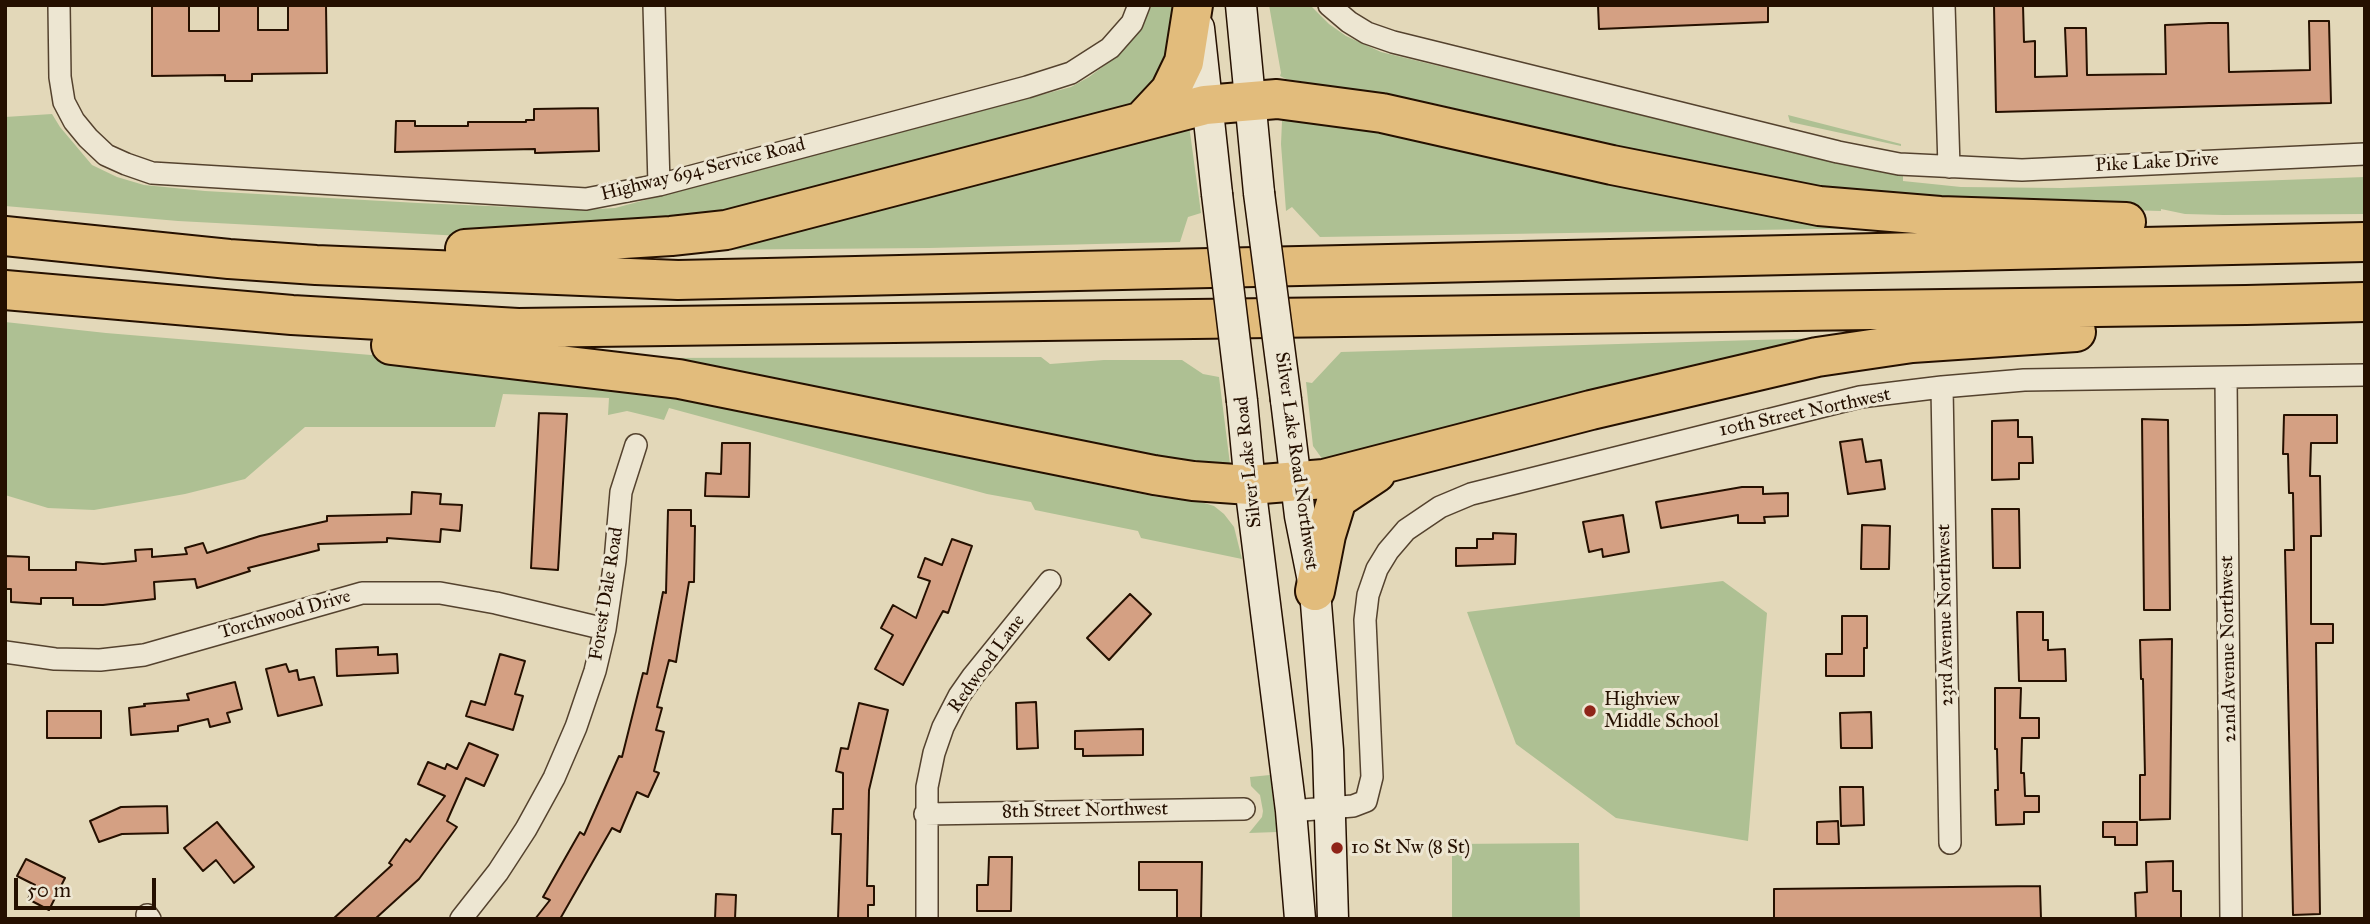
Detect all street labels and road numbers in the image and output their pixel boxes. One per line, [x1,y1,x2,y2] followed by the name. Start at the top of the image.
[598,134,808,206] street label: Highway 694 Service Road
[2095,148,2219,178] street label: Pike Lake Drive
[1269,351,1323,571] street label: Silver Lake Road Northwest
[1717,384,1893,442] street label: 10th Street Northwest
[1231,395,1267,529] street label: Silver Lake Road
[1933,524,1959,706] street label: 23rd Avenue Northwest
[585,526,629,662] street label: Forest Dale Road
[2216,555,2242,743] street label: 22nd Avenue Northwest
[217,585,353,645] street label: Torchwood Drive
[944,610,1030,718] street label: Redwood Lane
[1002,798,1168,824] street label: 8th Street Northwest

